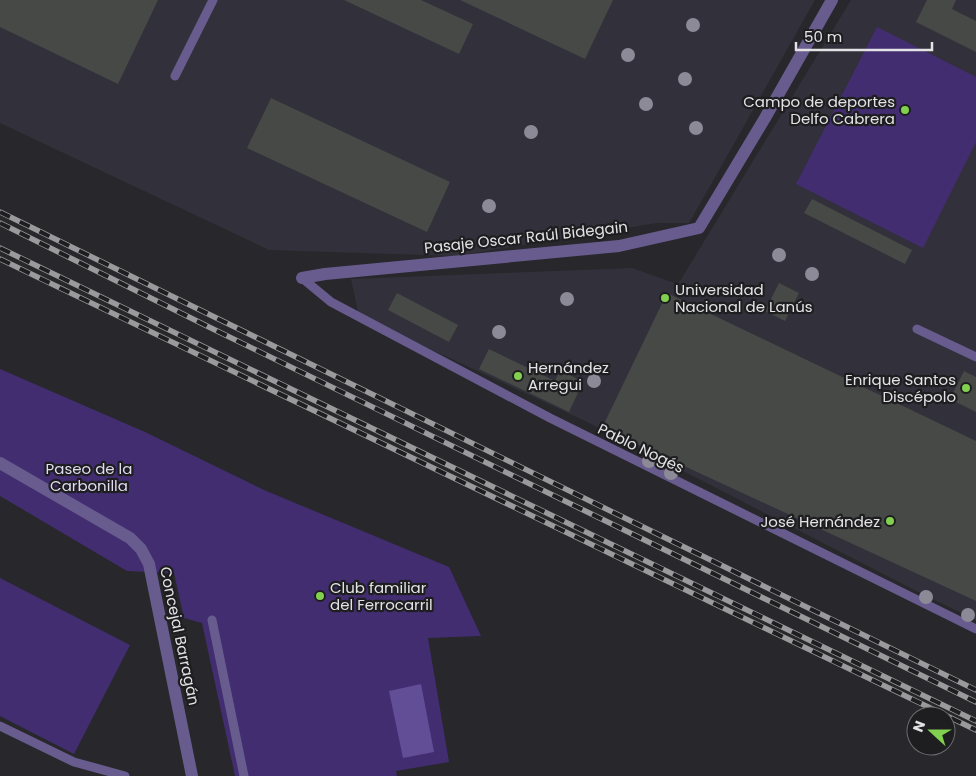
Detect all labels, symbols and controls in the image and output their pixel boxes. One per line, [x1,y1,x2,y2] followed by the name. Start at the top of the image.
[796,20,932,52] scale bar
[804,26,842,47] text: 50 m
[743,91,895,129] place label: Campo de deportes Delfo Cabrera
[899,104,911,116] marker: Campo de deportes Delfo Cabrera
[423,216,629,258] street label: Pasaje Oscar Raúl Bidegain
[675,279,813,317] place label: Universidad Nacional de Lanús
[659,292,671,304] marker: Universidad Nacional de Lanús
[528,357,609,395] place label: Hernández Arregui
[845,369,956,407] place label: Enrique Santos Discépolo
[512,370,524,382] marker: Hernández Arregui
[960,382,972,394] marker: Enrique Santos Discépolo
[594,418,688,478] street label: Pablo Nogés
[46,458,132,496] park label: Paseo de la Carbonilla
[760,511,880,532] place label: José Hernández
[884,515,896,527] marker: José Hernández
[155,565,205,707] street label: Concejal Barragán
[330,577,433,615] place label: Club familiar del Ferrocarril
[314,590,326,602] marker: Club familiar del Ferrocarril
[906,706,956,756] north arrow
[908,718,930,735] text: N

